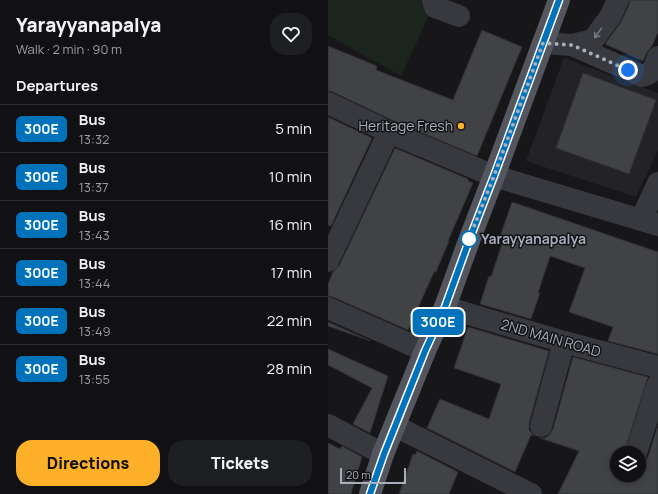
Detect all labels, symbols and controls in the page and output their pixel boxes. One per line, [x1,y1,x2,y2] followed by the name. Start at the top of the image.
[16,12,161,38] text: Yarayyanapalya
[270,13,312,55] button: heart
[594,28,602,39] one-way arrow
[16,40,122,58] text: Walk · 2 min · 90 m
[618,60,638,80] your location
[16,75,98,96] text: Departures
[79,109,106,130] text: Bus
[358,116,453,135] place label: Heritage Fresh
[275,118,312,139] text: 5 min
[24,119,59,138] text: 300E
[456,121,466,131] marker: Heritage Fresh
[79,130,110,148] text: 13:32
[79,157,106,178] text: Bus
[269,166,312,187] text: 10 min
[24,167,59,186] text: 300E
[79,178,109,196] text: 13:37
[79,205,106,226] text: Bus
[269,214,312,235] text: 16 min
[24,215,59,234] text: 300E
[79,226,110,244] text: 13:43
[481,229,586,248] place label: Yarayyanapalya
[460,230,478,248] marker: Yarayyanapalya
[79,253,106,274] text: Bus
[270,262,312,283] text: 17 min
[24,263,59,282] text: 300E
[79,274,110,292] text: 13:44
[79,301,106,322] text: Bus
[410,309,466,335] line badge: 300E
[267,310,312,331] text: 22 min
[24,311,59,330] text: 300E
[421,312,455,331] text: 300E
[499,314,603,361] street label: 2ND MAIN ROAD
[79,322,111,340] text: 13:49
[79,349,106,370] text: Bus
[267,358,312,379] text: 28 min
[24,359,59,378] text: 300E
[79,370,110,388] text: 13:55
[16,440,160,486] button: Directions
[168,440,312,486] button: Tickets
[610,446,646,482] map controls
[610,446,646,482] button: layers
[340,466,406,485] scale bar
[346,467,371,482] text: 20 m

